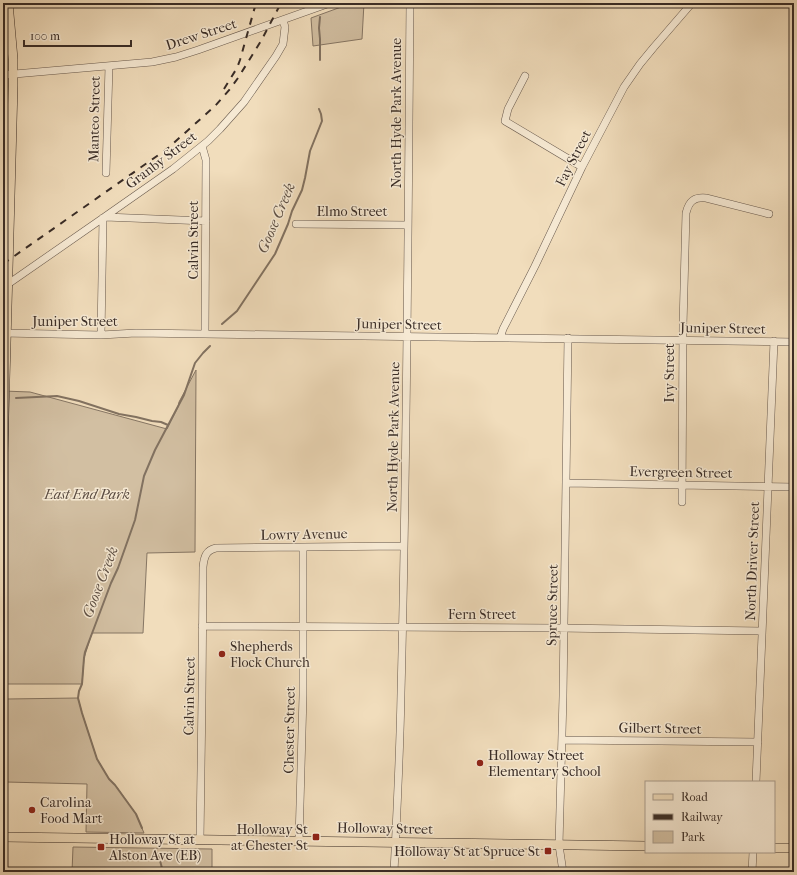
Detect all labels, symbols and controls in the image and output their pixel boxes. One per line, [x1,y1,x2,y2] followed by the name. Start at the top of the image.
[163,15,239,54] street label: Drew Street
[24,22,131,48] scale bar
[30,29,60,43] text: 100 m
[388,38,405,188] street label: North Hyde Park Avenue
[85,76,104,162] street label: Manteo Street
[552,127,595,189] street label: Fay Street
[122,128,200,193] street label: Granby Street
[253,180,299,256] water label: Goose Creek
[185,201,202,279] street label: Calvin Street
[316,203,388,220] street label: Elmo Street
[31,313,118,330] street label: Juniper Street
[355,315,442,334] street label: Juniper Street
[679,319,766,338] street label: Juniper Street
[661,343,678,403] street label: Ivy Street
[384,362,403,512] street label: North Hyde Park Avenue
[629,463,733,482] street label: Evergreen Street
[43,486,130,503] park label: East End Park
[742,501,763,621] street label: North Driver Street
[260,525,348,544] street label: Lowry Avenue
[78,544,122,620] water label: Goose Creek
[543,564,562,646] street label: Spruce Street
[448,606,516,623] street label: Fern Street
[230,638,310,671] place label: Shepherds Flock Church
[217,649,227,659] marker: Shepherds Flock Church
[180,656,199,736] street label: Calvin Street
[280,686,299,774] street label: Chester Street
[618,719,702,738] street label: Gilbert Street
[488,747,601,780] place label: Holloway Street Elementary School
[475,758,485,768] marker: Holloway Street Elementary School
[645,781,775,853] legend
[681,790,708,804] text: Road
[40,794,103,827] place label: Carolina Food Mart
[27,805,37,815] marker: Carolina Food Mart
[681,810,723,824] text: Railway
[337,819,433,838] street label: Holloway Street
[231,821,308,854] place label: Holloway St at Chester St
[681,830,706,844] text: Park
[108,831,201,864] place label: Holloway St at Alston Ave (EB)
[311,832,321,842] marker: Holloway St at Chester St
[96,842,106,852] marker: Holloway St at Alston Ave (EB)
[394,843,540,860] place label: Holloway St at Spruce St
[543,846,553,856] marker: Holloway St at Spruce St

